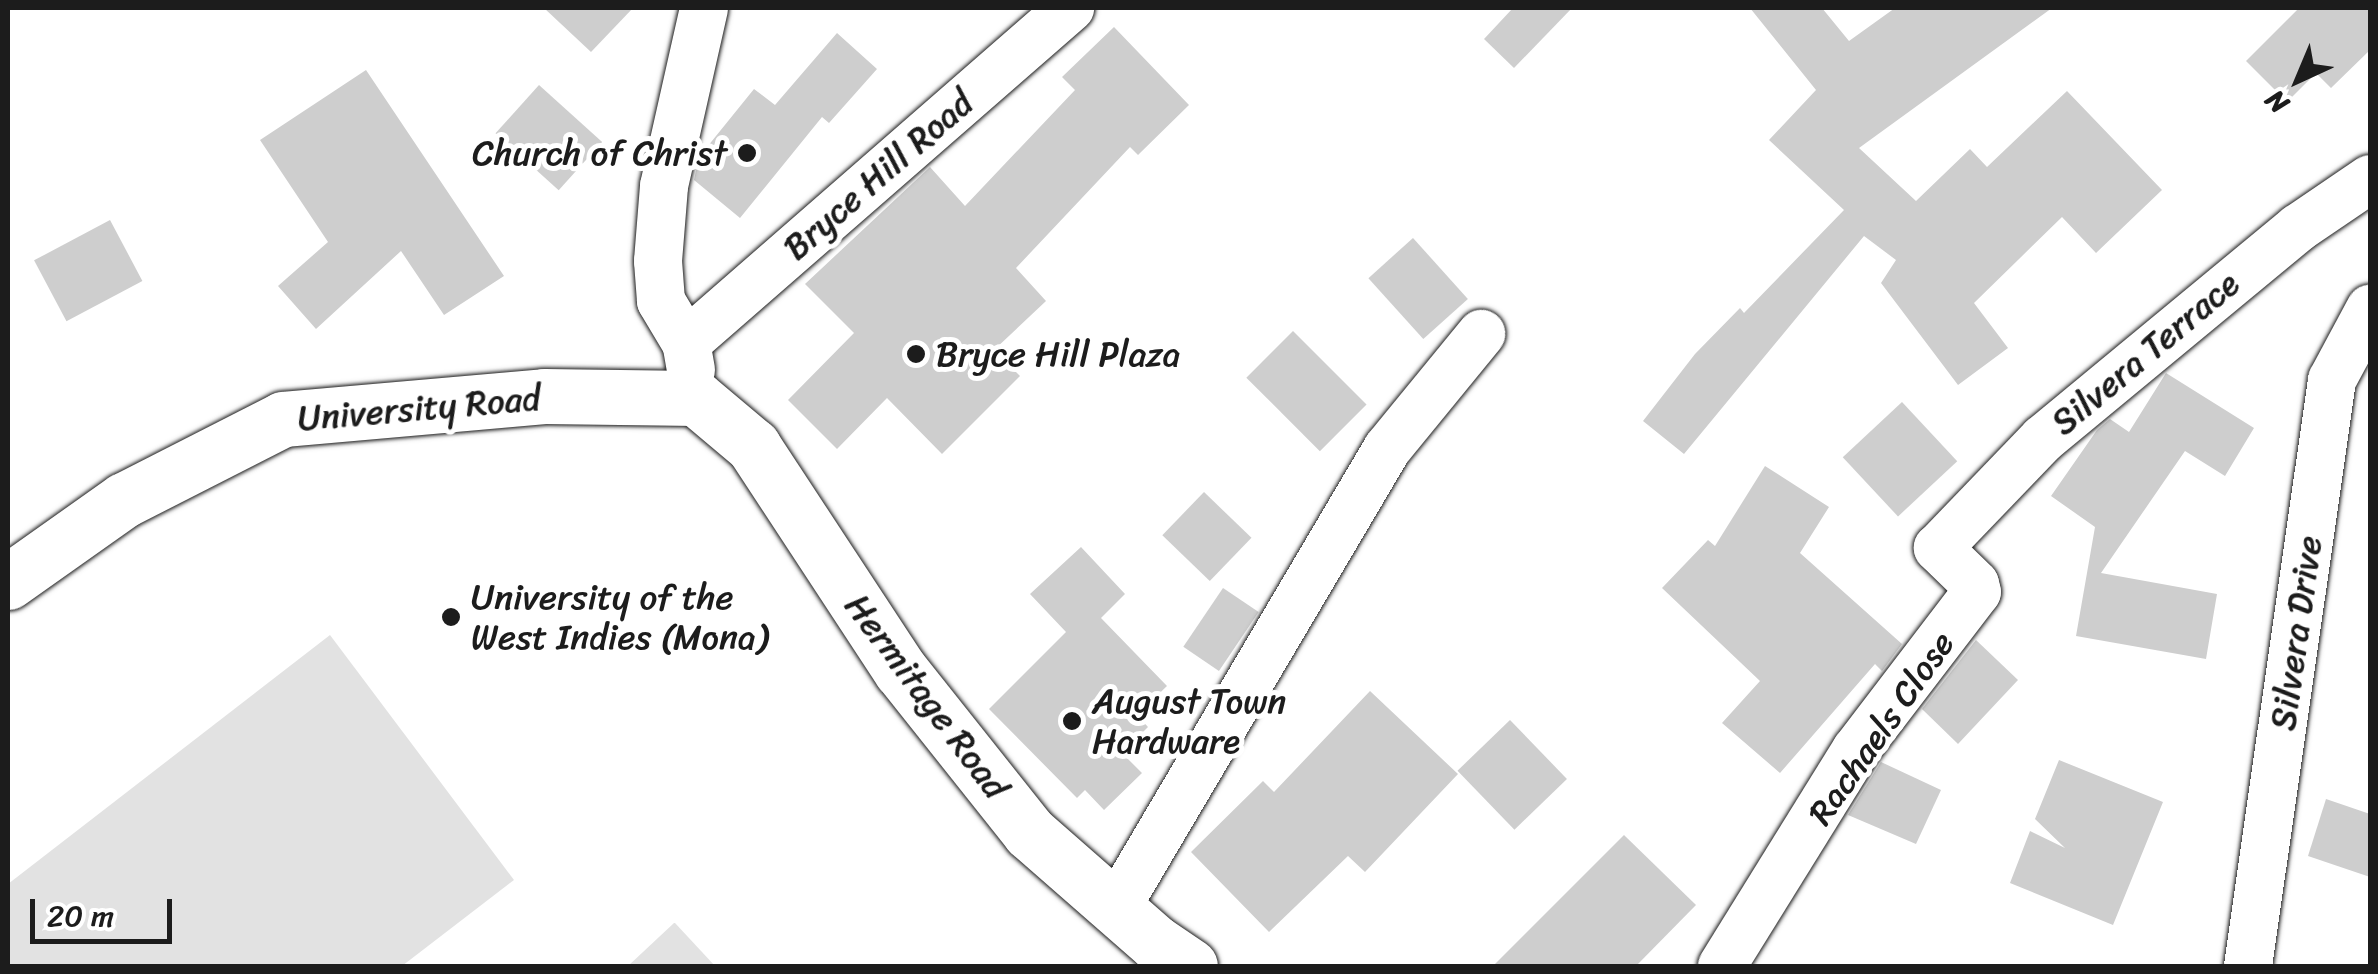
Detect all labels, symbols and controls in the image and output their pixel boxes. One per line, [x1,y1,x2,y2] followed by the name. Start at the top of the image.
[2248,30,2348,130] north arrow
[2253,78,2301,126] text: N
[775,81,981,269] street label: Bryce Hill Road
[473,132,727,174] place label: Church of Christ
[736,142,758,164] marker: Church of Christ
[2043,262,2247,444] street label: Silvera Terrace
[936,333,1182,375] place label: Bryce Hill Plaza
[905,343,927,365] marker: Bryce Hill Plaza
[296,376,542,440] street label: University Road
[2262,533,2330,733] street label: Silvera Drive
[471,576,766,658] place label: University of the West Indies (Mona)
[836,585,1018,807] street label: Hermitage Road
[440,606,462,628] marker: University of the West Indies (Mona)
[1798,623,1964,833] street label: Rachaels Close
[1092,680,1287,762] place label: August Town Hardware
[1061,710,1083,732] marker: August Town Hardware
[35,879,178,941] scale bar
[47,889,114,943] text: 20 m

